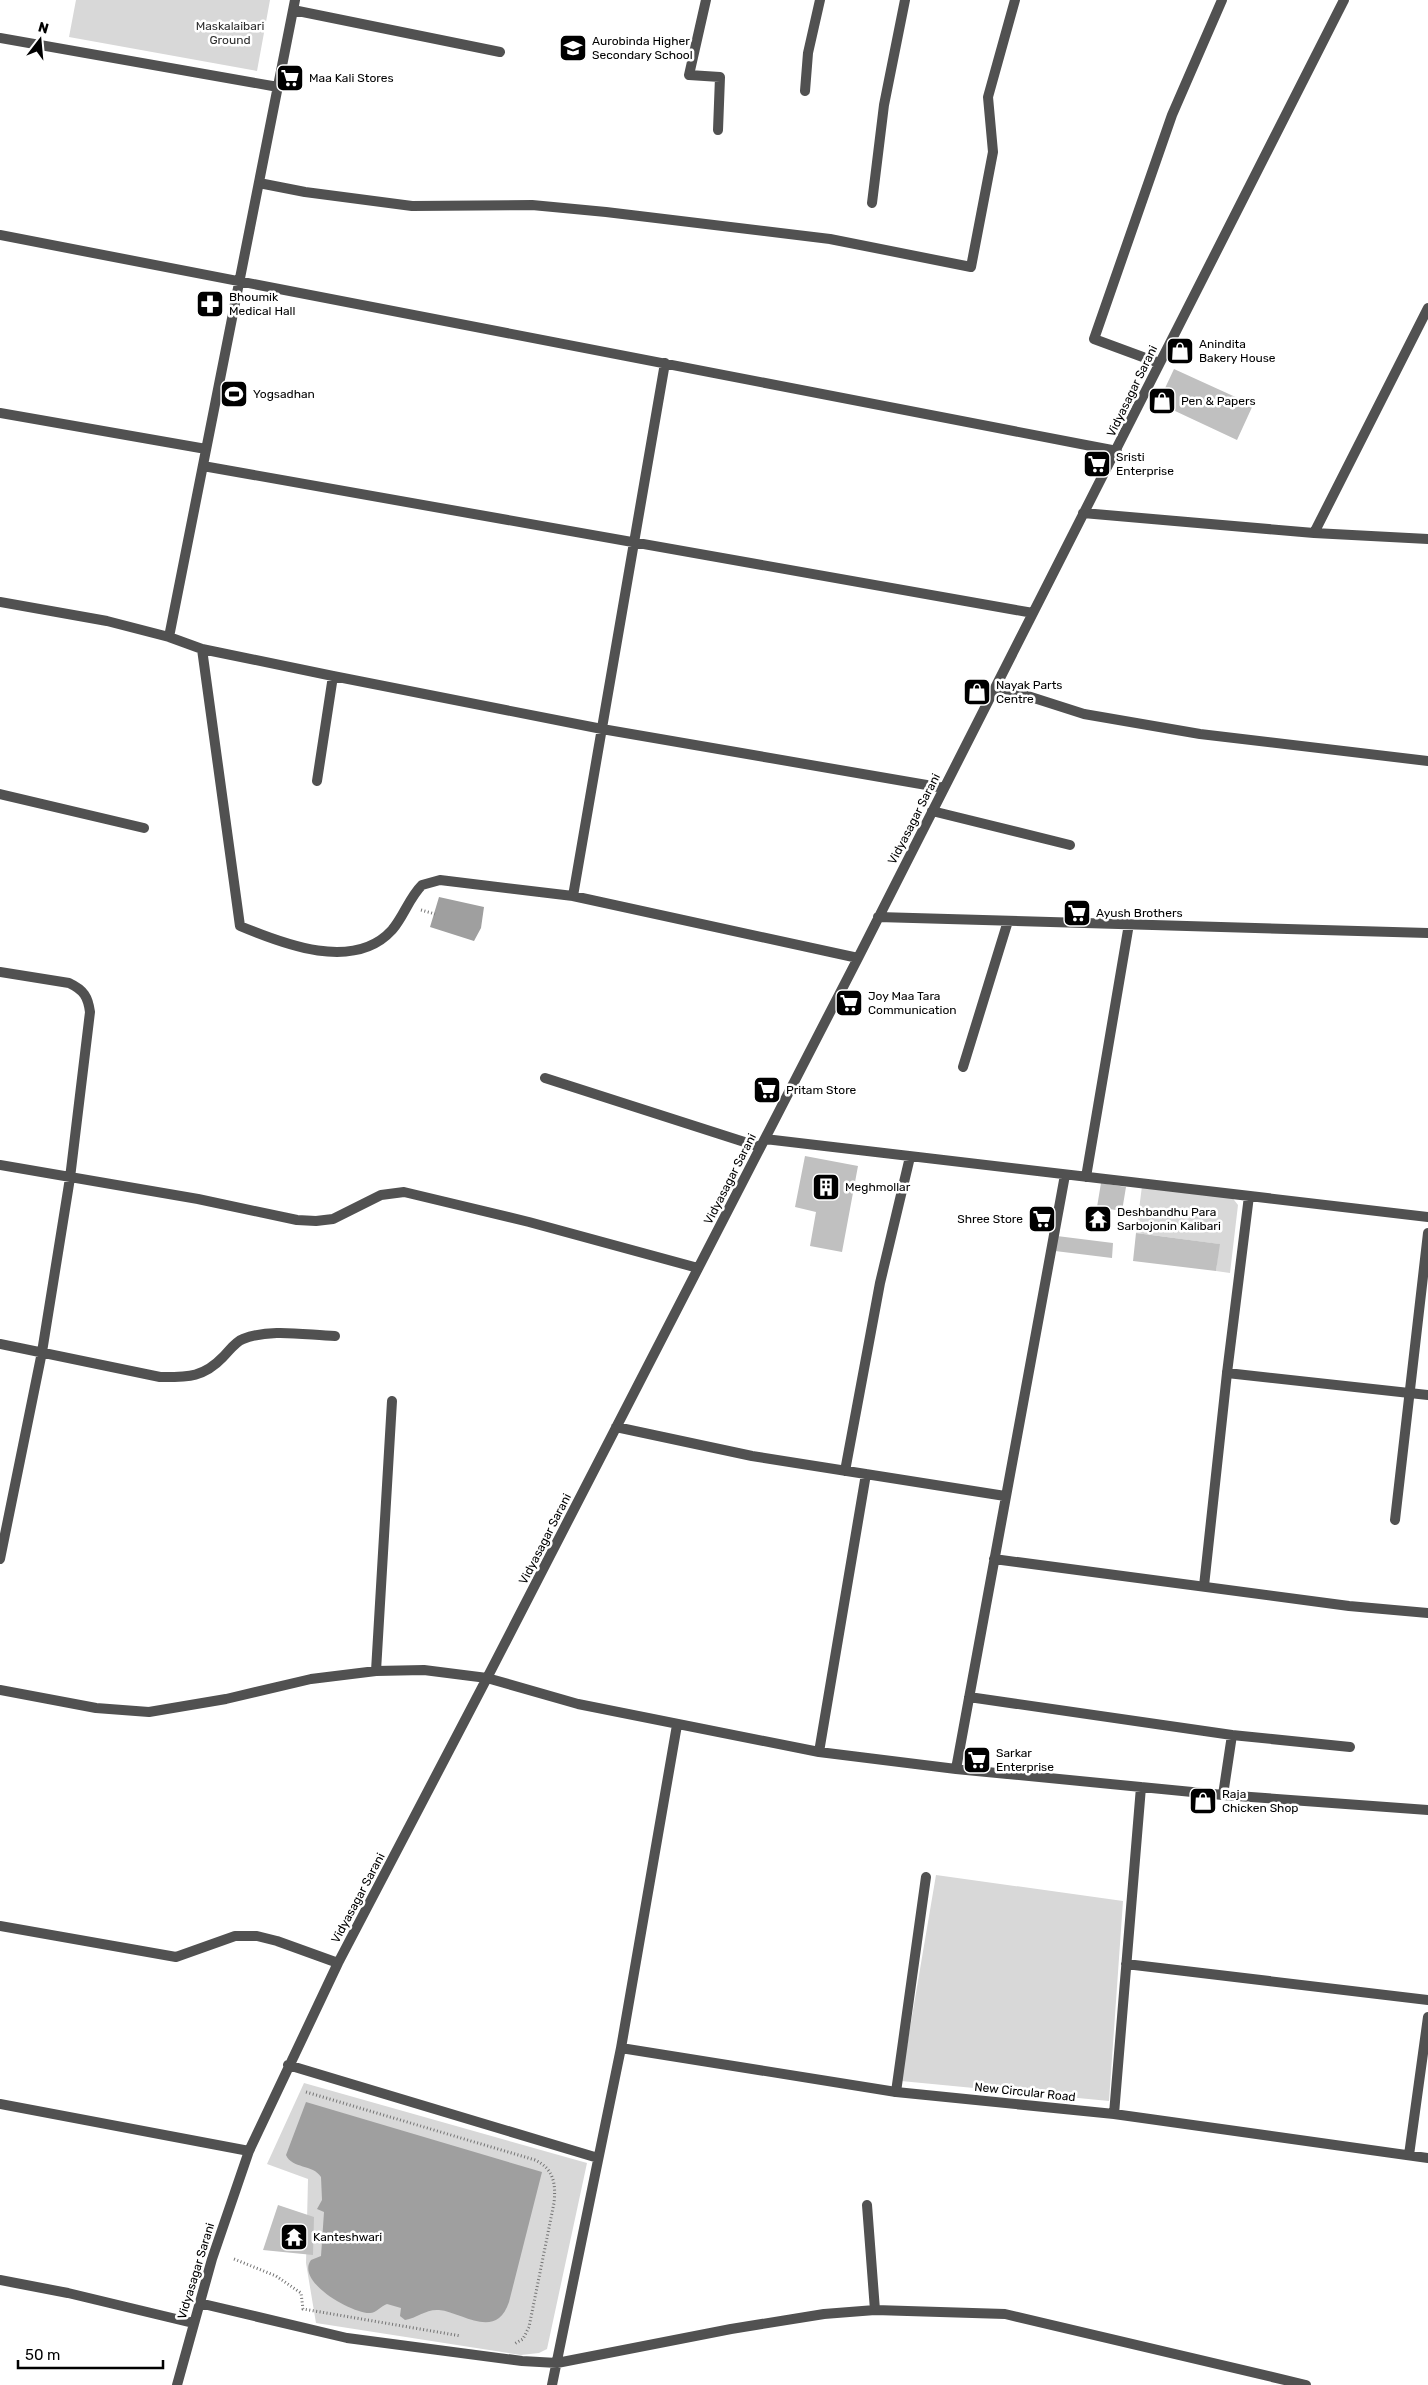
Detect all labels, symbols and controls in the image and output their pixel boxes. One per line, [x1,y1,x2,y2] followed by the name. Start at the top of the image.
[15,15,65,65] north arrow
[36,18,51,38] text: N
[196,19,264,47] park label: Maskalaibari Ground
[558,33,588,63] school or university icon: Aurobinda Higher Secondary School
[592,34,693,62] place label: Aurobinda Higher Secondary School
[275,63,305,93] supermarket icon: Maa Kali Stores
[309,71,394,85] place label: Maa Kali Stores
[195,289,225,319] pharmacy icon: Bhoumik Medical Hall
[229,290,296,318] place label: Bhoumik Medical Hall
[1165,336,1195,366] shop icon: Anindita Bakery House
[1199,337,1276,365] place label: Anindita Bakery House
[1104,343,1160,439] street label: Vidyasagar Sarani
[219,379,249,409] sports icon: Yogsadhan
[1147,386,1177,416] shop icon: Pen & Papers
[253,387,315,401] place label: Yogsadhan
[1181,394,1256,408] place label: Pen & Papers
[1082,449,1112,479] supermarket icon: Sristi Enterprise
[1116,450,1174,478] place label: Sristi Enterprise
[962,677,992,707] shop icon: Nayak Parts Centre
[996,678,1062,706] place label: Nayak Parts Centre
[885,771,943,867] street label: Vidyasagar Sarani
[1062,898,1092,928] supermarket icon: Ayush Brothers
[1096,906,1183,920] place label: Ayush Brothers
[834,988,864,1018] supermarket icon: Joy Maa Tara Communication
[868,989,957,1017] place label: Joy Maa Tara Communication
[752,1075,782,1105] supermarket icon: Pritam Store
[786,1083,857,1097] place label: Pritam Store
[701,1131,759,1227] street label: Vidyasagar Sarani
[811,1172,841,1202] building icon: Meghmollar
[845,1180,911,1194] place label: Meghmollar
[1027,1204,1057,1234] supermarket icon: Shree Store
[1083,1204,1113,1234] temple icon: Deshbandhu Para Sarbojonin Kalibari
[1117,1205,1221,1233] place label: Deshbandhu Para Sarbojonin Kalibari
[957,1212,1023,1226] place label: Shree Store
[516,1491,574,1587] street label: Vidyasagar Sarani
[962,1745,992,1775] supermarket icon: Sarkar Enterprise
[996,1746,1054,1774] place label: Sarkar Enterprise
[1188,1786,1218,1816] shop icon: Raja Chicken Shop
[1222,1787,1298,1815] place label: Raja Chicken Shop
[328,1850,388,1945] street label: Vidyasagar Sarani
[974,2080,1076,2104] street label: New Circular Road
[175,2221,217,2321] street label: Vidyasagar Sarani
[279,2222,309,2252] temple icon: Kanteshwari
[313,2230,382,2244] place label: Kanteshwari
[18,2338,162,2370] scale bar
[25,2346,60,2364] text: 50 m

